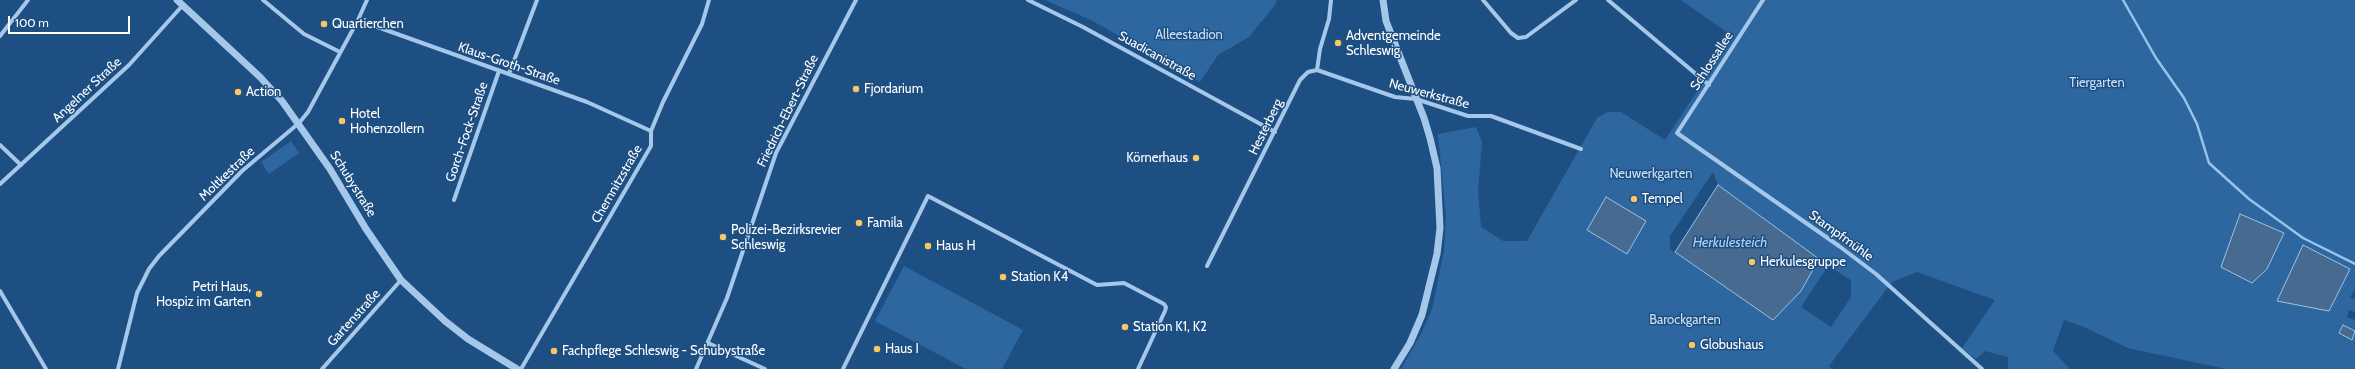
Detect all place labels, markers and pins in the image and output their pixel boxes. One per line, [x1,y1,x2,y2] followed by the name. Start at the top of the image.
[332,16,404,32] place label: Quartierchen
[319,19,329,29] marker: Quartierchen
[1346,28,1441,59] place label: Adventgemeinde Schleswig
[1333,38,1343,48] marker: Adventgemeinde Schleswig
[864,81,923,97] place label: Fjordarium
[246,84,281,100] place label: Action
[851,84,861,94] marker: Fjordarium
[233,87,243,97] marker: Action
[350,106,424,137] place label: Hotel Hohenzollern
[337,116,347,126] marker: Hotel Hohenzollern
[1126,150,1188,166] place label: Körnerhaus
[1191,153,1201,163] marker: Körnerhaus
[1642,191,1683,207] place label: Tempel
[1629,194,1639,204] marker: Tempel
[867,215,903,231] place label: Famila
[854,218,864,228] marker: Famila
[731,222,841,253] place label: Polizei-Bezirksrevier Schleswig
[718,232,728,242] marker: Polizei-Bezirksrevier Schleswig
[936,238,976,254] place label: Haus H
[923,241,933,251] marker: Haus H
[1760,254,1846,270] place label: Herkulesgruppe
[1747,257,1757,267] marker: Herkulesgruppe
[1011,269,1068,285] place label: Station K4
[998,272,1008,282] marker: Station K4
[156,279,251,310] place label: Petri Haus, Hospiz im Garten
[254,289,264,299] marker: Petri Haus, Hospiz im Garten
[1133,319,1207,335] place label: Station K1, K2
[1120,322,1130,332] marker: Station K1, K2
[1700,337,1764,353] place label: Globushaus
[1687,340,1697,350] marker: Globushaus
[885,341,919,357] place label: Haus I
[562,343,765,359] place label: Fachpflege Schleswig - Schubystraße
[872,344,882,354] marker: Haus I
[549,346,559,356] marker: Fachpflege Schleswig - Schubystraße

